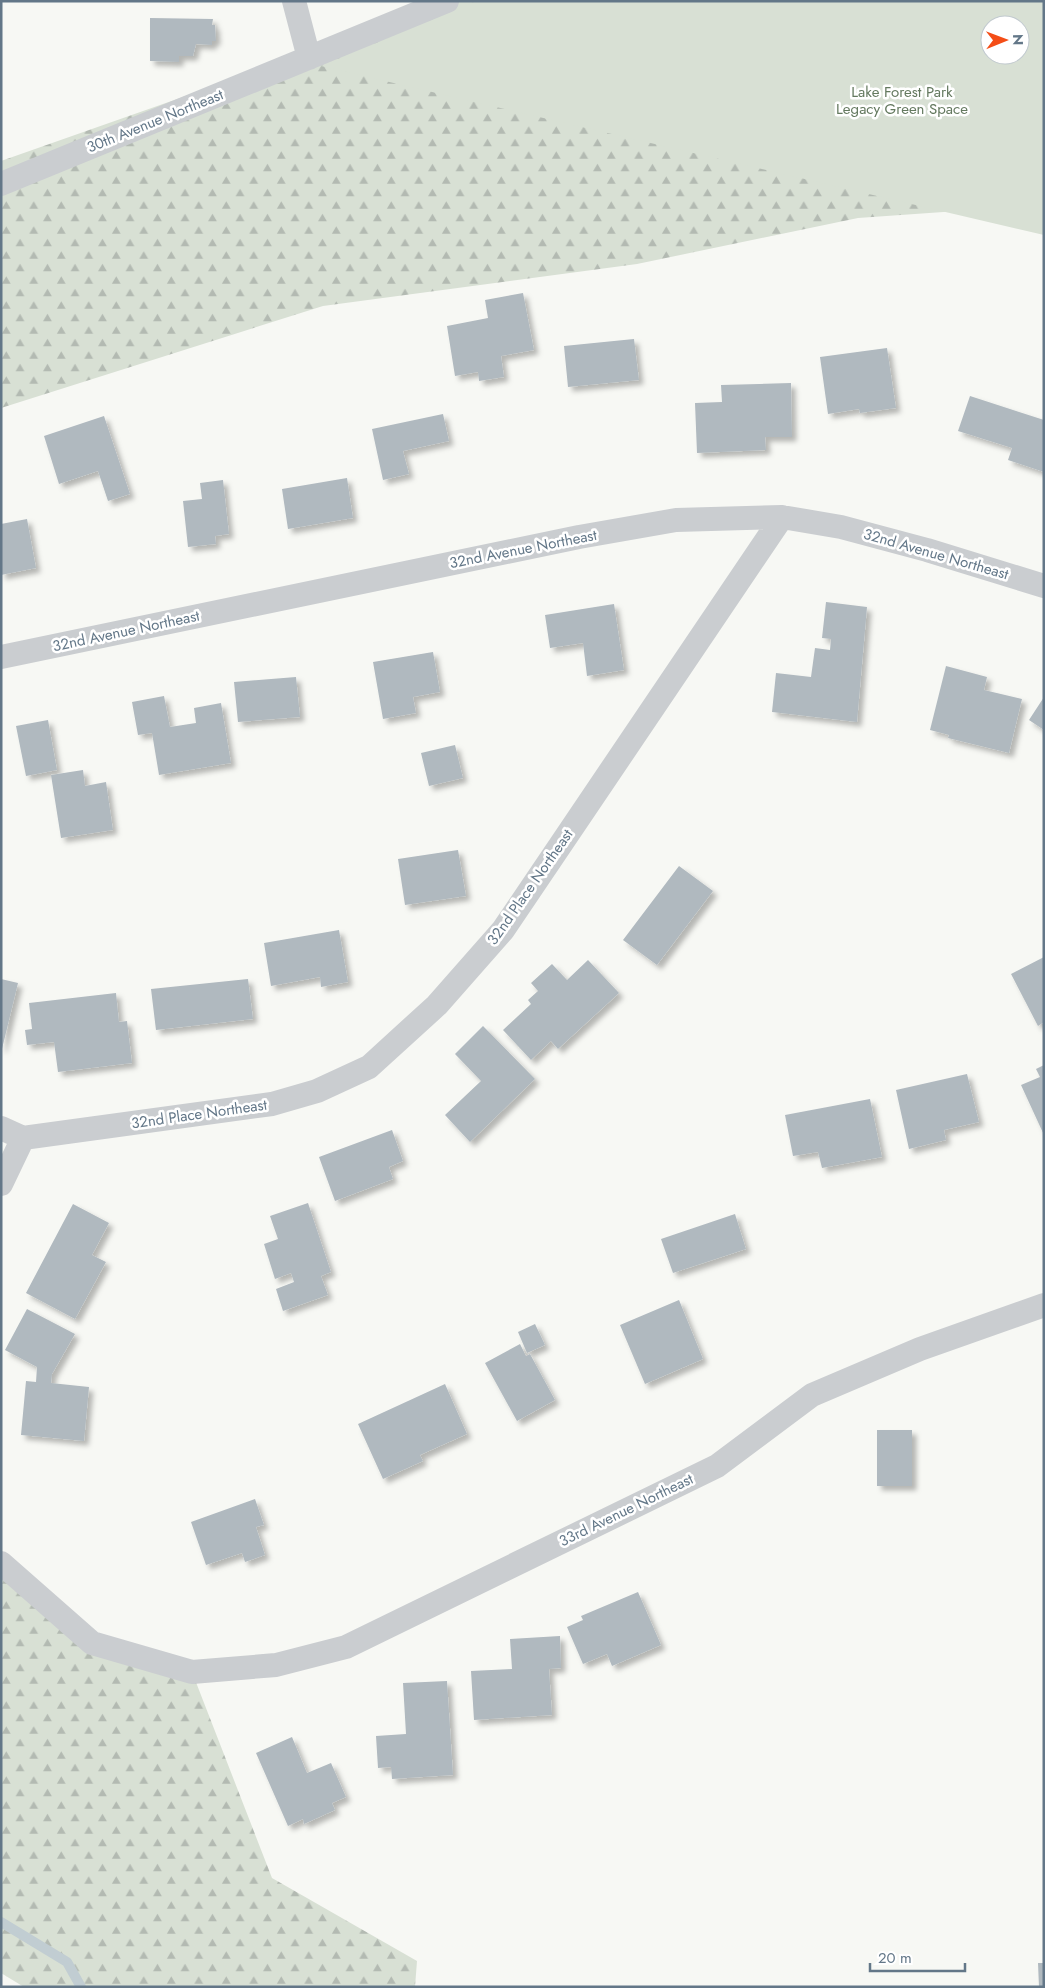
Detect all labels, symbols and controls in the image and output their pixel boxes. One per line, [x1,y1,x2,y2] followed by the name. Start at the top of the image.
[980,15,1030,65] north arrow
[1008,34,1028,46] text: N
[836,81,968,120] park label: Lake Forest Park Legacy Green Space
[83,83,227,158] street label: 30th Avenue Northeast
[861,523,1011,585] street label: 32nd Avenue Northeast
[447,524,599,574] street label: 32nd Avenue Northeast
[50,605,202,657] street label: 32nd Avenue Northeast
[482,824,579,949] street label: 32nd Place Northeast
[130,1094,269,1134] street label: 32nd Place Northeast
[555,1468,697,1552] street label: 33rd Avenue Northeast
[870,1940,965,1972] scale bar
[878,1947,912,1969] text: 20 m

